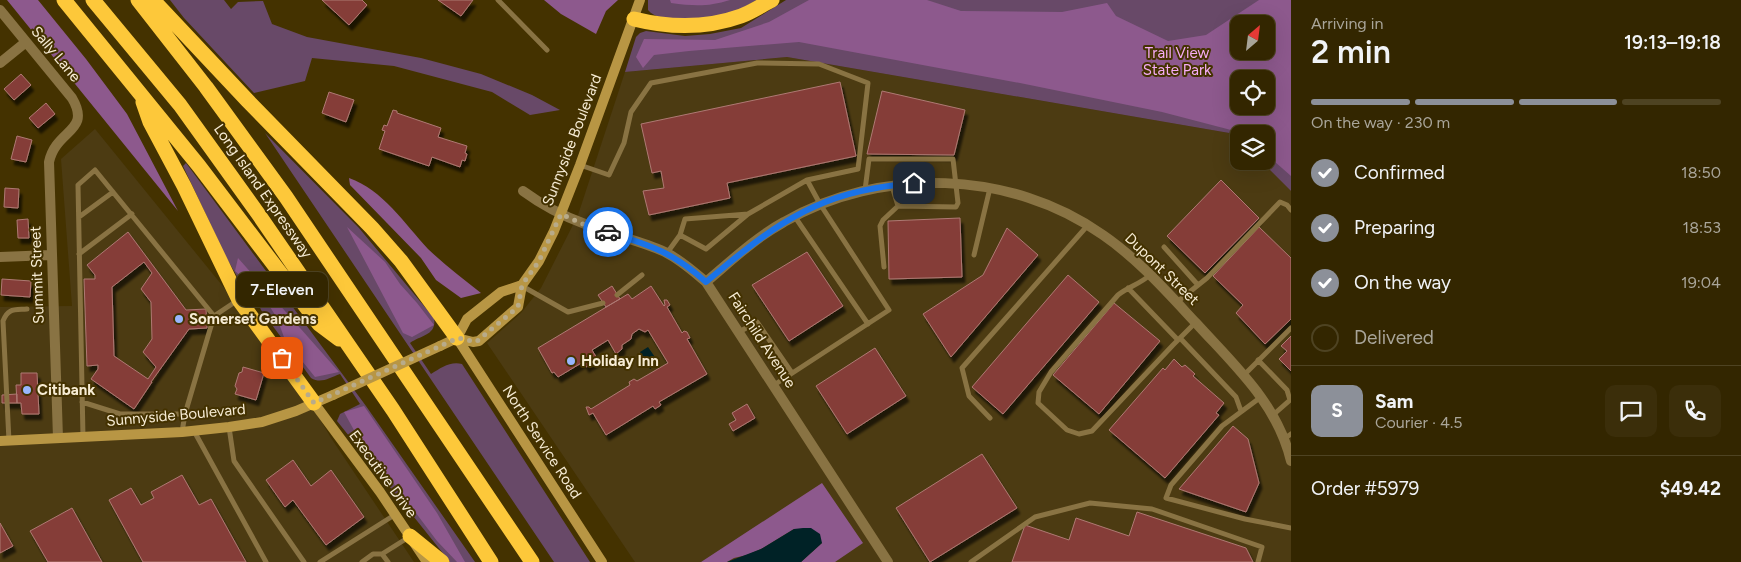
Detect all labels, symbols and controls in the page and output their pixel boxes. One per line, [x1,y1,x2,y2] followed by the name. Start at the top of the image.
[1311,14,1383,33] text: Arriving in
[1230,15,1275,60] north arrow
[1230,15,1275,170] map controls
[28,23,84,85] street label: Sally Lane
[1624,31,1721,54] text: 19:13–19:18
[1311,33,1391,71] text: 2 min
[1143,44,1212,79] park label: Trail View State Park
[1230,70,1275,115] button: locate
[539,71,605,209] street label: Sunnyside Boulevard
[1311,113,1450,132] text: On the way · 230 m
[210,121,316,262] street label: Long Island Expressway
[1230,125,1275,170] button: layers
[1311,159,1339,187] icon: check
[1354,161,1445,184] text: Confirmed
[893,162,935,204] pin
[1681,163,1721,182] text: 18:50
[900,169,928,197] icon: home
[583,207,633,257] courier
[1311,214,1339,242] icon: check
[1354,216,1435,239] text: Preparing
[594,218,622,246] icon: car
[1683,218,1721,237] text: 18:53
[26,225,48,324] street label: Summit Street
[1121,229,1203,309] street label: Dupont Street
[1311,269,1339,297] icon: check
[1354,271,1451,294] text: On the way
[236,273,328,308] callout: 7-Eleven
[1681,273,1721,292] text: 19:04
[250,280,314,299] text: 7-Eleven
[724,289,800,391] street label: Fairchild Avenue
[189,310,316,328] place label: Somerset Gardens
[173,313,185,325] marker: Somerset Gardens
[1354,326,1434,349] text: Delivered
[261,337,303,379] pin
[268,344,296,372] icon: bag
[581,352,659,370] place label: Holiday Inn
[565,355,577,367] marker: Holiday Inn
[37,381,95,399] place label: Citibank
[499,382,585,502] street label: North Service Road
[21,384,33,396] marker: Citibank
[1605,385,1657,437] button: chat
[1669,385,1721,437] button: phone
[1375,390,1413,413] text: Sam
[1331,399,1343,422] text: S
[106,400,246,430] street label: Sunnyside Boulevard
[1375,413,1462,432] text: Courier · 4.5
[345,427,421,521] street label: Executive Drive
[1311,477,1419,500] text: Order #5979
[1660,477,1721,500] text: $49.42

